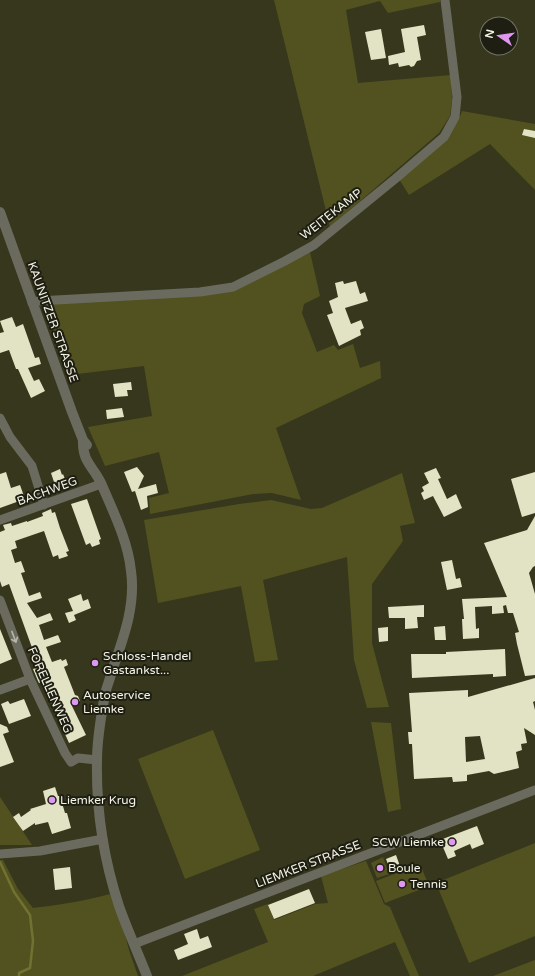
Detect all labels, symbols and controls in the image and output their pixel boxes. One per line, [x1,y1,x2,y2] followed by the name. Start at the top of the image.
[479,16,519,56] north arrow
[482,28,497,40] text: N
[297,186,365,242] street label: WEITEKAMP
[25,260,81,384] street label: KAUNITZER STRASSE
[15,474,79,508] street label: BACHWEG
[10,630,18,642] one-way arrow
[25,645,75,735] street label: FORELLENWEG
[103,649,191,677] place label: Schloss-Handel Gastankst...
[90,658,100,668] marker: Schloss-Handel Gastankst...
[83,688,151,716] place label: Autoservice Liemke
[70,697,80,707] marker: Autoservice Liemke
[60,793,136,807] place label: Liemker Krug
[47,795,57,805] marker: Liemker Krug
[372,835,444,849] place label: SCW Liemke
[254,837,363,890] street label: LIEMKER STRASSE
[447,837,457,847] marker: SCW Liemke
[388,861,421,875] place label: Boule
[375,863,385,873] marker: Boule
[410,877,447,891] place label: Tennis
[397,879,407,889] marker: Tennis

